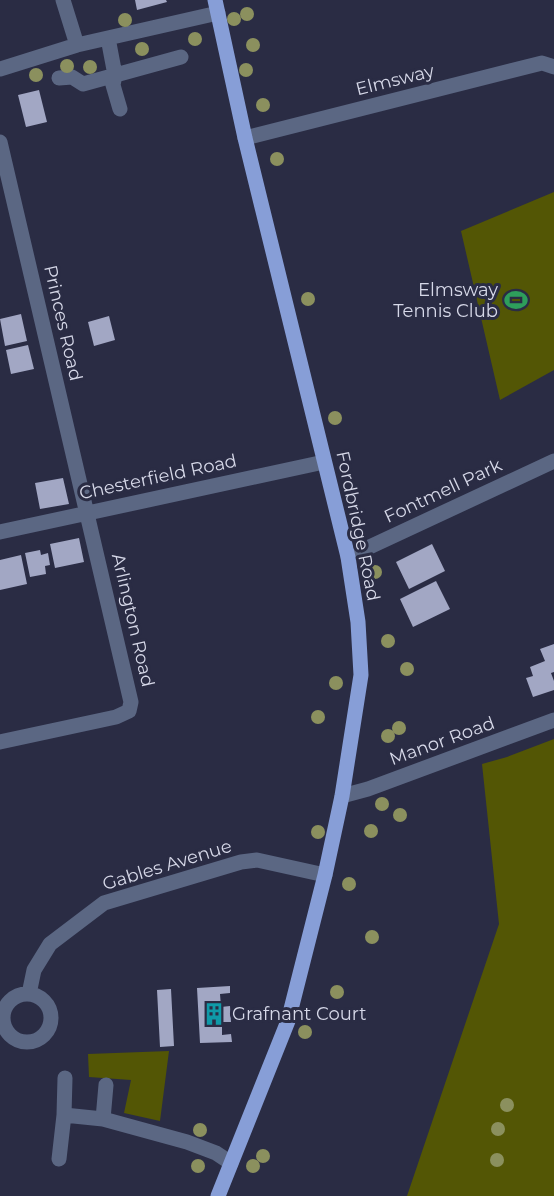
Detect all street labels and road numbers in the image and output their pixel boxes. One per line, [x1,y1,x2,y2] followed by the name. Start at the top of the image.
[353,60,437,100] street label: Elmsway
[39,263,87,383] street label: Princes Road
[331,449,385,603] street label: Fordbridge Road
[77,450,239,504] street label: Chesterfield Road
[381,454,506,528] street label: Fontmell Park
[107,551,159,689] street label: Arlington Road
[386,712,498,770] street label: Manor Road
[100,835,234,895] street label: Gables Avenue

